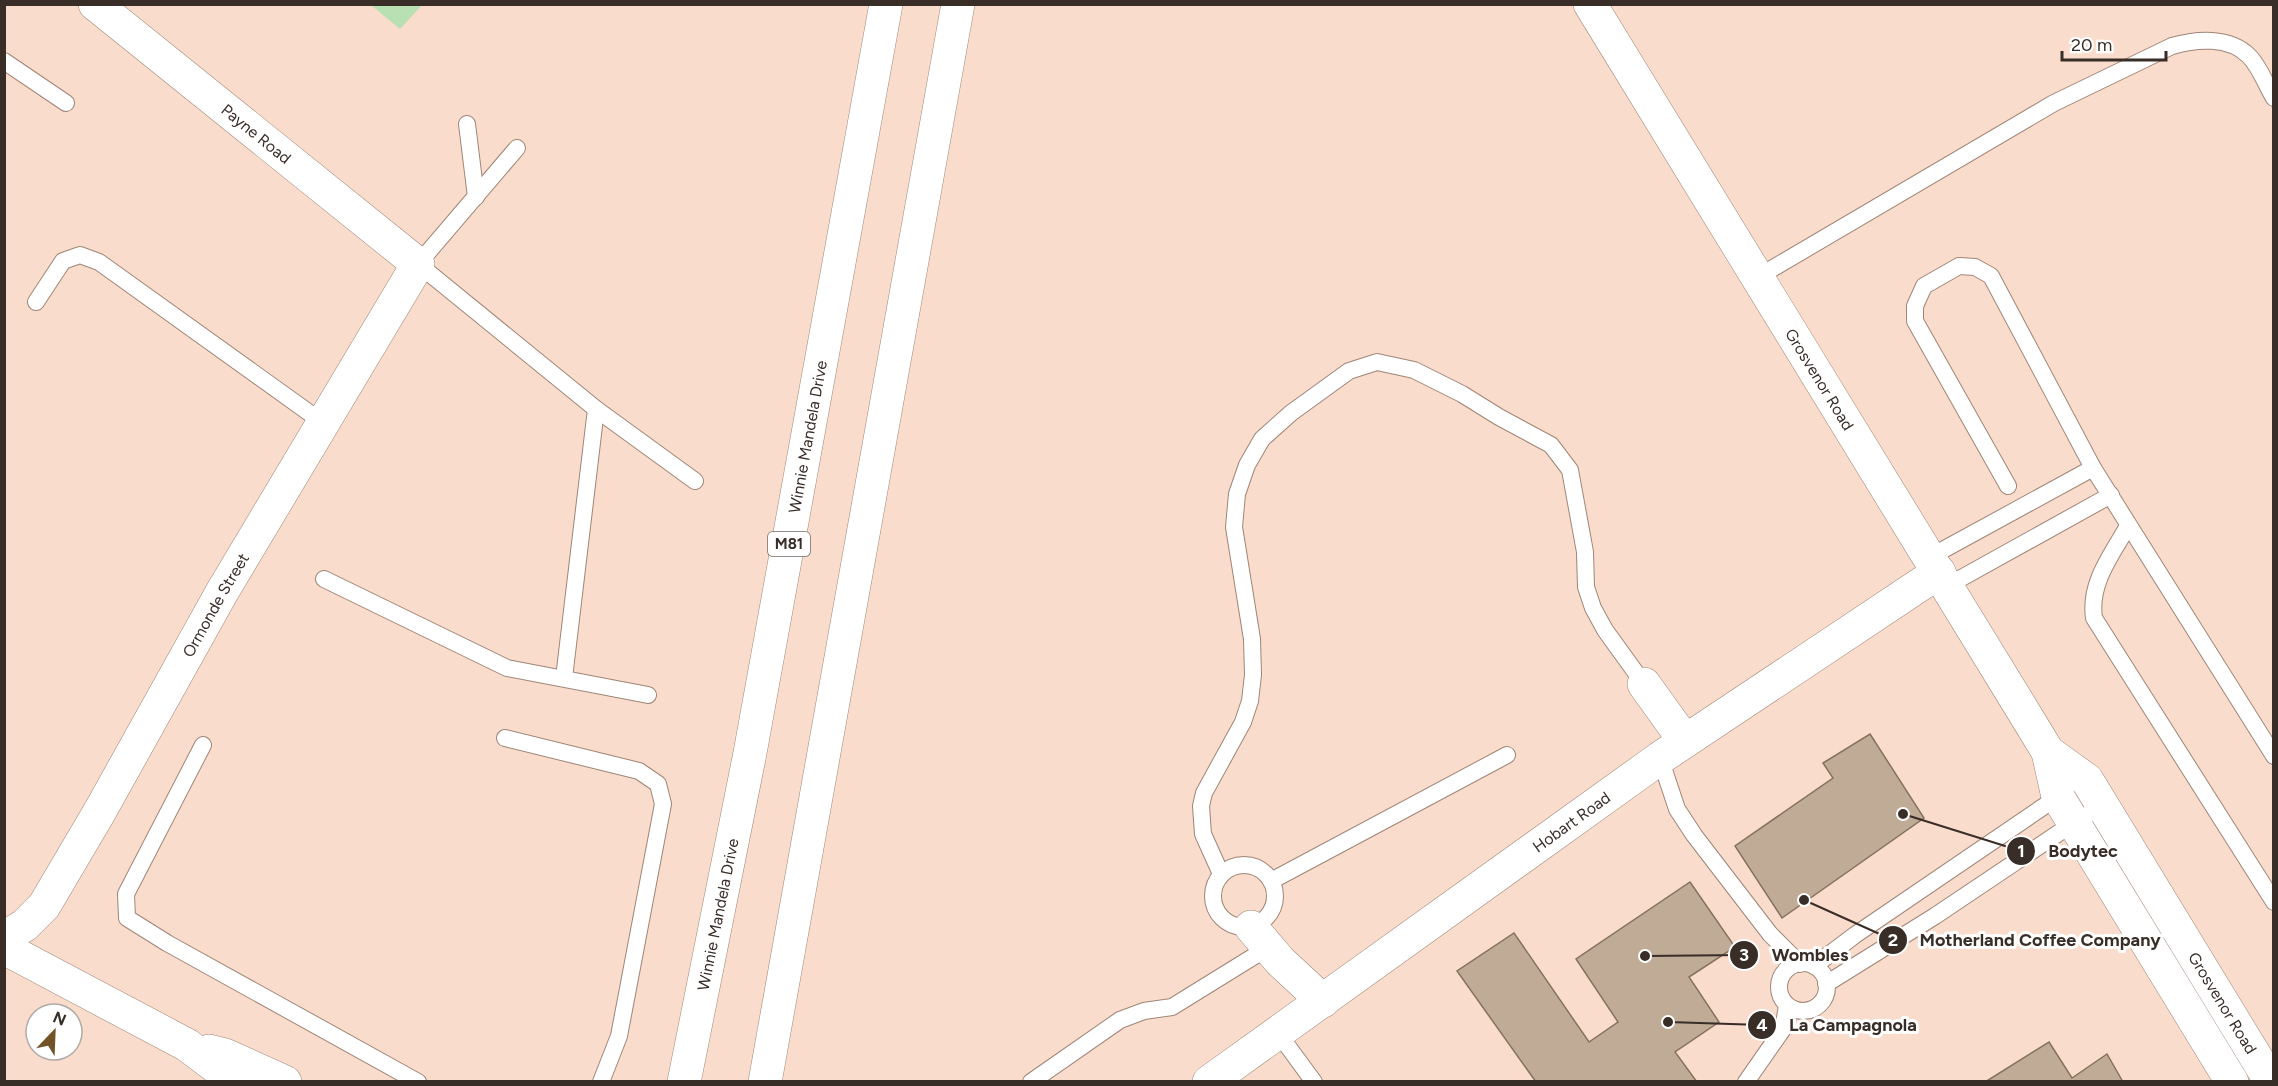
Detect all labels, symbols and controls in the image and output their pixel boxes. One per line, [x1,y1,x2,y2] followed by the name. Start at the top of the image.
[2062,24,2166,62] scale bar
[2071,34,2112,56] text: 20 m
[217,100,295,168] street label: Payne Road
[1781,325,1858,434] street label: Grosvenor Road
[784,359,831,515] street label: Winnie Mandela Drive
[768,532,810,556] road number: M81
[178,550,253,660] street label: Ormonde Street
[1529,787,1614,856] street label: Hobart Road
[2006,833,2129,869] callout: Bodytec
[693,836,742,992] street label: Winnie Mandela Drive
[2017,840,2025,862] text: 1
[2048,840,2118,862] text: Bodytec
[1878,922,2173,958] callout: Motherland Coffee Company
[1888,929,1898,951] text: 2
[1919,929,2161,951] text: Motherland Coffee Company
[1729,937,1860,973] callout: Wombles
[1739,944,1749,966] text: 3
[1772,944,1849,966] text: Wombles
[2185,949,2261,1057] street label: Grosvenor Road
[24,1002,84,1062] north arrow
[50,1007,69,1030] text: N
[1747,1007,1929,1043] callout: La Campagnola
[1756,1014,1768,1036] text: 4
[1789,1014,1917,1036] text: La Campagnola

